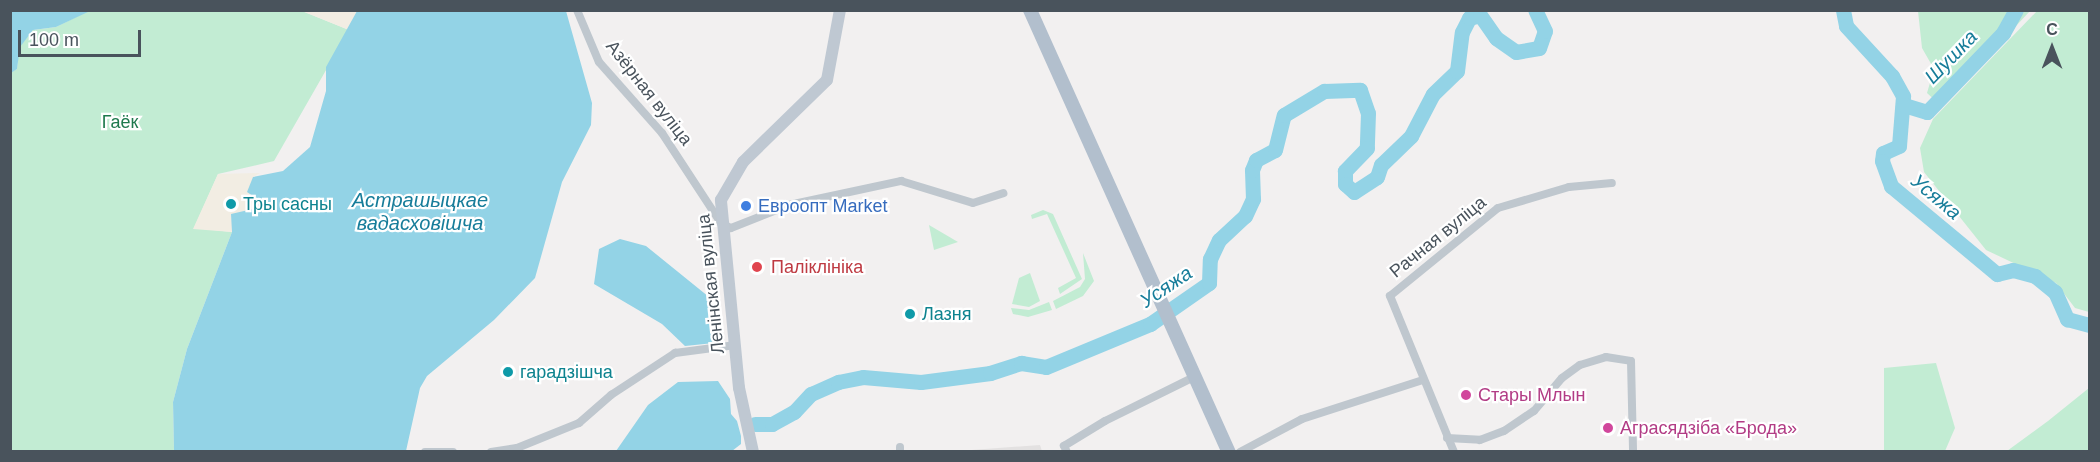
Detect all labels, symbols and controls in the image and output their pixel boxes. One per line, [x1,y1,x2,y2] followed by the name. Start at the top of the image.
[21,18,144,56] scale bar
[2022,18,2082,78] north arrow
[2046,21,2058,38] text: С
[1920,25,1982,89] water label: Шушка
[29,30,79,50] text: 100 m
[601,36,697,150] street label: Азёрная вуліца
[102,111,138,133] park label: Гаёк
[1906,169,1966,225] water label: Усяжа
[352,189,488,236] water label: Астрашыцкае вадасховішча
[1385,192,1491,282] street label: Рачная вуліца
[243,193,332,215] place label: Тры сасны
[758,195,888,217] place label: Евроопт Market
[224,197,238,211] marker: Тры сасны
[739,199,753,213] marker: Евроопт Market
[693,213,729,355] street label: Ленінская вуліца
[771,256,863,278] place label: Паліклініка
[748,258,766,276] marker: Паліклініка
[1135,261,1197,313] water label: Усяжа
[922,303,972,325] place label: Лазня
[903,307,917,321] marker: Лазня
[520,361,613,383] place label: гарадзішча
[501,365,515,379] marker: гарадзішча
[1478,384,1585,406] place label: Стары Млын
[1459,388,1473,402] marker: Стары Млын
[1620,417,1797,439] place label: Аграсядзіба «Брода»
[1601,421,1615,435] marker: Аграсядзіба «Брода»

